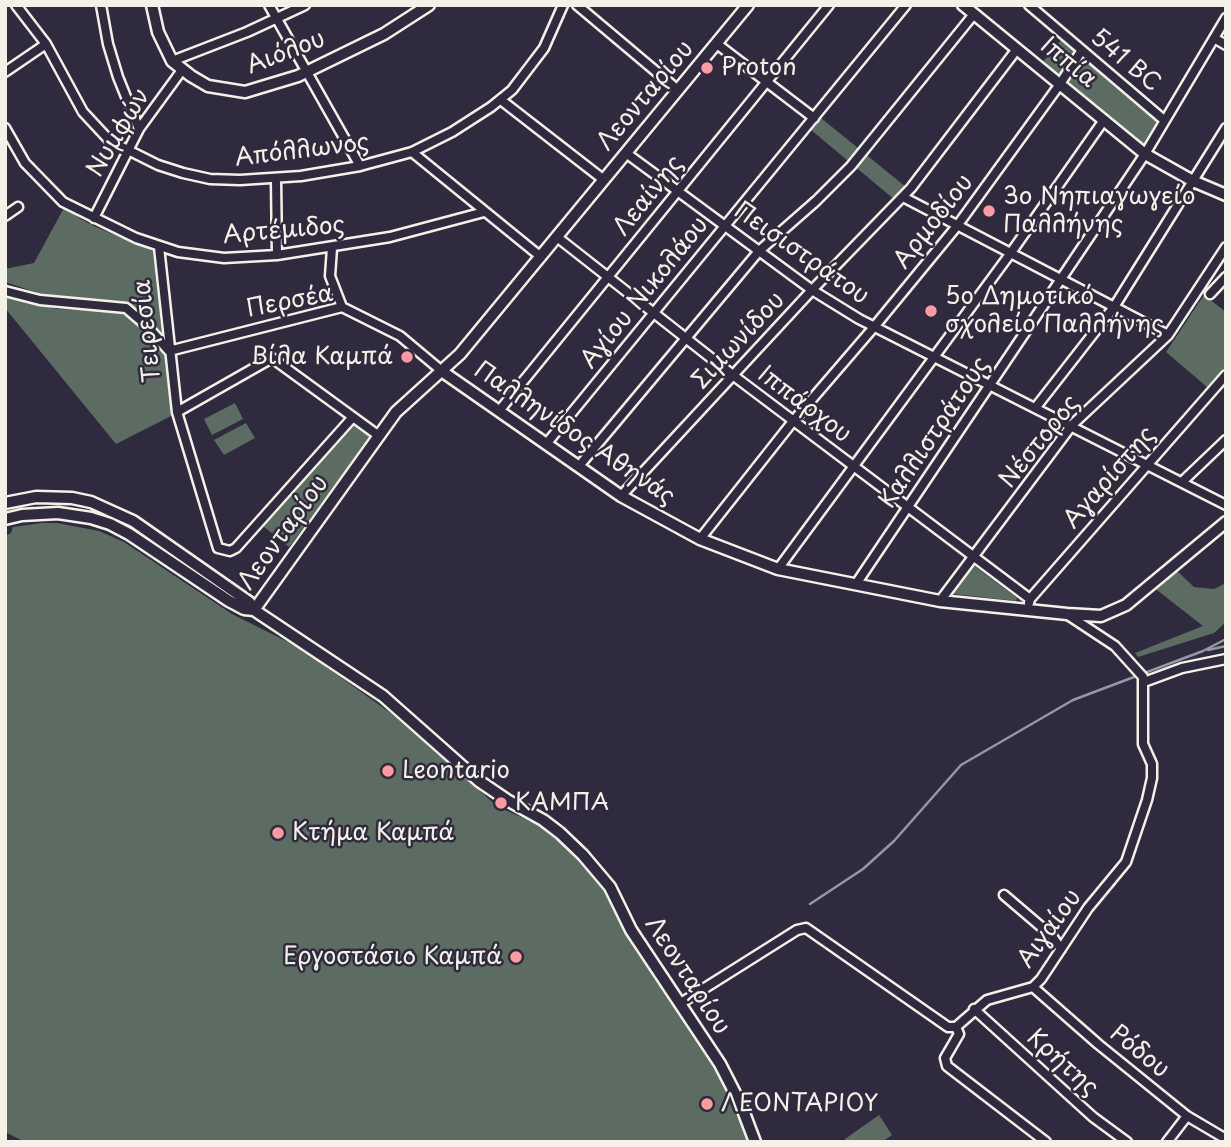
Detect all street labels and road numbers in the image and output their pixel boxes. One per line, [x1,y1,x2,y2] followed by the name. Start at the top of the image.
[1084,23,1166,99] street label: 541 BC
[243,25,329,81] street label: Αιόλου
[1034,32,1102,94] street label: Ιππία
[592,35,700,157] street label: Λεονταρίου
[81,84,157,182] street label: Νυμφών
[233,128,371,174] street label: Απόλλωνος
[608,150,690,242] street label: Λεαίνης
[888,169,980,275] street label: Αρμοδίου
[728,197,874,311] street label: Πεισιστράτου
[222,211,346,251] street label: Αρτέμιδος
[575,211,715,375] street label: Αγίου Νικολάου
[128,278,168,384] street label: Tειρεσία
[244,279,336,325] street label: Περσέα
[687,287,791,395] street label: Σιμωνίδου
[874,352,996,514] street label: Καλλιστράτους
[468,356,680,512] street label: Παλληνίδος Αθηνάς
[752,361,856,449] street label: Ιππάρχου
[994,390,1086,494] street label: Νέστορος
[1058,421,1162,535] street label: Αγαρίστης
[233,470,335,596] street label: Λεονταρίου
[1012,884,1088,974] street label: Αιγαίου
[638,912,736,1040] street label: Λεονταρίου
[1103,1019,1175,1085] street label: Ρόδου
[1020,1023,1104,1103] street label: Κρήτης

